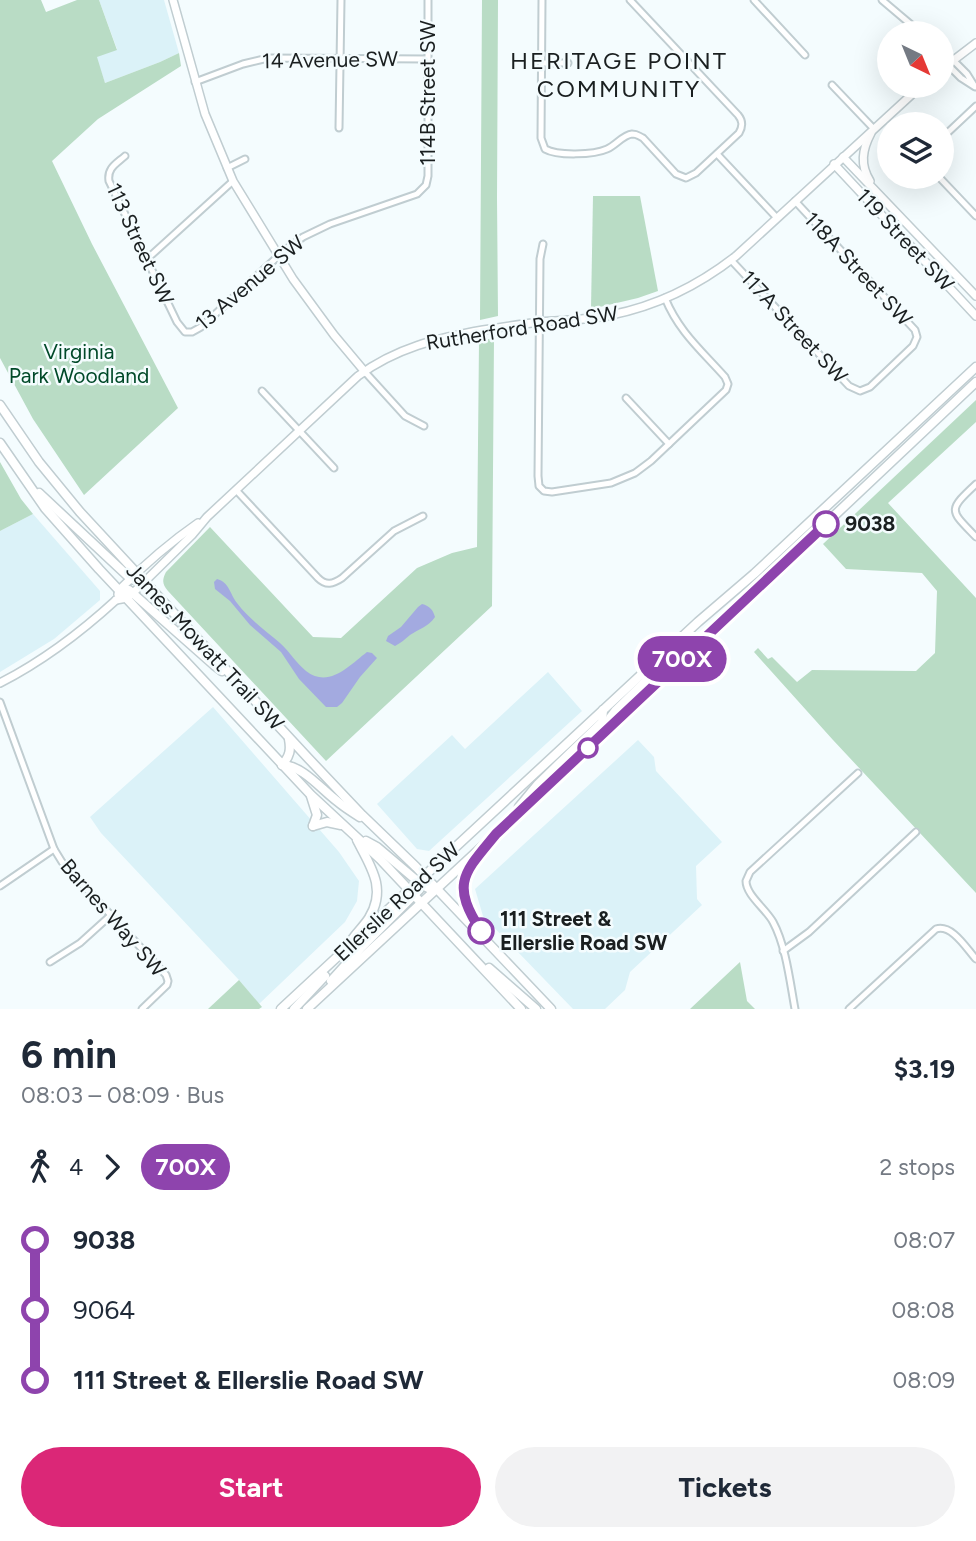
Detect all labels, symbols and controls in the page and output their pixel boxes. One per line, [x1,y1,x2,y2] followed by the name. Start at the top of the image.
[415,20,440,166] street label: 114B Street SW
[877,21,954,98] north arrow
[877,21,954,189] map controls
[262,46,398,73] street label: 14 Avenue SW
[510,46,728,103] district label: HERITAGE POINT COMMUNITY
[877,112,954,189] button: layers
[101,179,179,308] street label: 113 Street SW
[851,183,959,296] street label: 119 Street SW
[799,206,918,331] street label: 118A Street SW
[190,230,309,335] street label: 13 Avenue SW
[736,265,853,388] street label: 117A Street SW
[424,300,620,355] street label: Rutherford Road SW
[9,339,149,388] park label: Virginia Park Woodland
[813,511,839,537] marker: 9038
[845,511,895,536] place label: 9038
[121,558,289,736] street label: James Mowatt Trail SW
[633,636,731,682] line badge: 700X
[652,644,712,673] text: 700X
[578,738,598,758] unlabelled marker
[329,837,465,966] street label: Ellerslie Road SW
[55,854,171,982] street label: Barnes Way SW
[500,906,668,955] place label: 111 Street & Ellerslie Road SW
[468,918,494,944] marker: 111 Street & Ellerslie Road SW
[21,1032,117,1078] text: 6 min
[894,1053,955,1085] text: $3.19
[21,1081,224,1109] text: 08:03 – 08:09 · Bus
[21,1148,59,1186] icon: walk
[93,1148,131,1186] icon: forward
[155,1152,216,1181] text: 700X
[69,1153,83,1181] text: 4
[879,1153,955,1181] text: 2 stops
[73,1224,135,1256] text: 9038
[893,1226,955,1254] text: 08:07
[73,1294,135,1326] text: 9064
[891,1296,955,1324] text: 08:08
[73,1364,424,1396] text: 111 Street & Ellerslie Road SW
[893,1366,955,1394] text: 08:09
[21,1447,481,1527] button: Start
[495,1447,955,1527] button: Tickets

